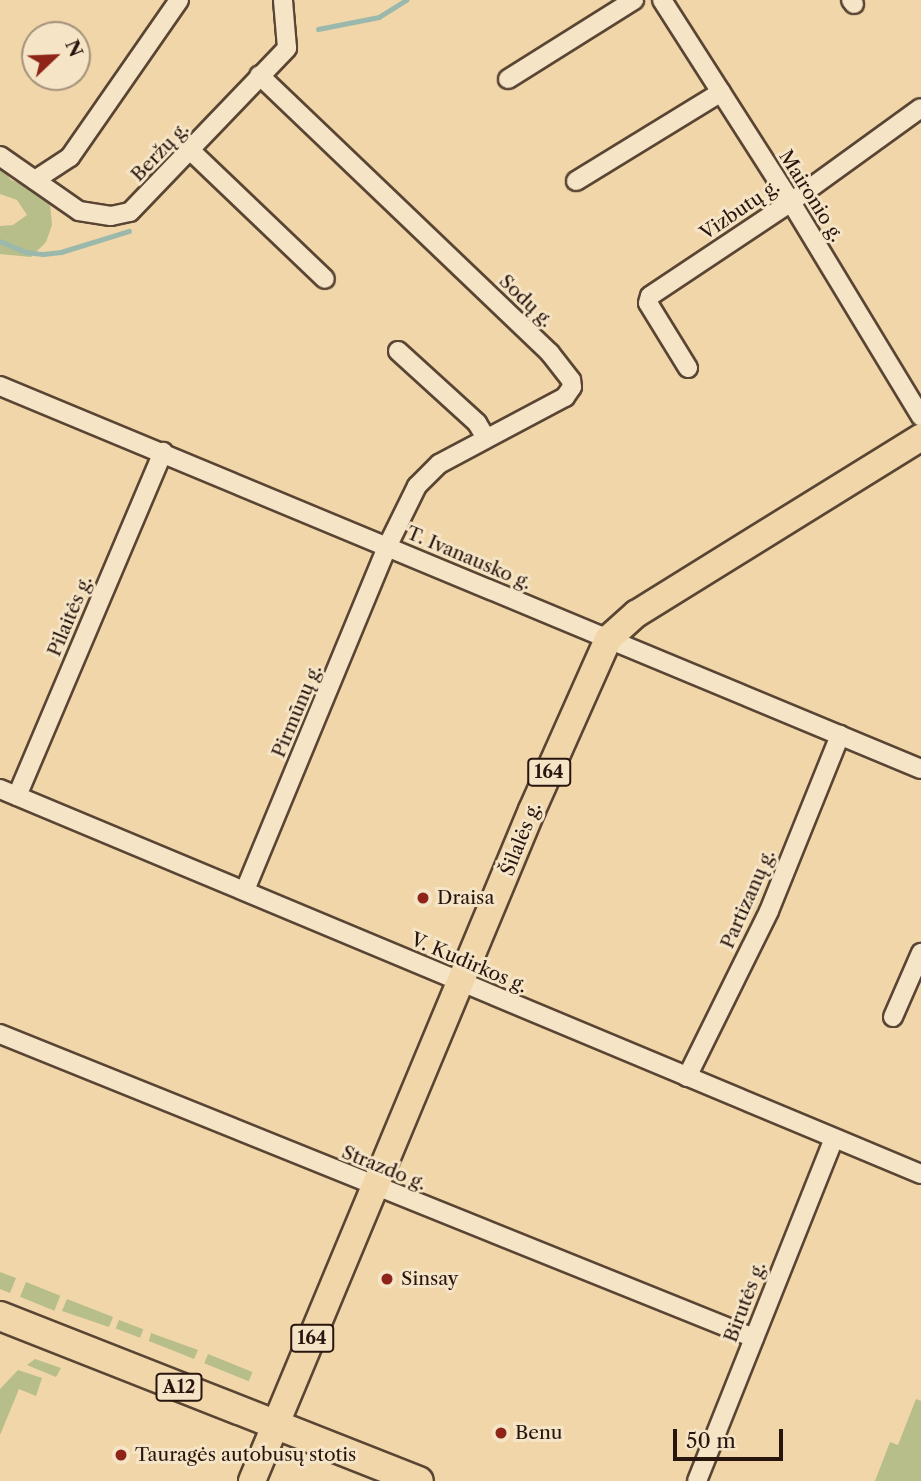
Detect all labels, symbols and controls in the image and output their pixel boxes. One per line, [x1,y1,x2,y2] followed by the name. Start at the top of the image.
[21,21,91,91] north arrow
[60,36,88,60] text: N
[126,118,194,186] street label: Beržų g.
[774,146,848,246] street label: Maironio g.
[696,175,784,245] street label: Vizbutų g.
[494,270,558,332] street label: Sodų g.
[403,521,535,595] street label: T. Ivanausko g.
[43,572,97,660] street label: Pilaitės g.
[267,661,327,761] street label: Pirmūnų g.
[526,758,572,786] road number: 164
[496,799,546,879] street label: Šilalės g.
[716,846,780,952] street label: Partizanų g.
[437,887,494,909] place label: Draisa
[415,890,431,906] marker: Draisa
[407,928,531,998] street label: V. Kudirkos g.
[338,1141,430,1195] street label: Strazdo g.
[719,1259,771,1345] street label: Birutės g.
[401,1268,458,1290] place label: Sinsay
[379,1271,395,1287] marker: Sinsay
[289,1324,335,1352] road number: 164
[154,1372,204,1402] road number: A12
[676,1414,786,1458] scale bar
[515,1422,563,1444] place label: Benu
[493,1425,509,1441] marker: Benu
[686,1428,736,1453] text: 50 m
[135,1444,356,1466] place label: Tauragės autobusų stotis
[113,1447,129,1463] marker: Tauragės autobusų stotis

